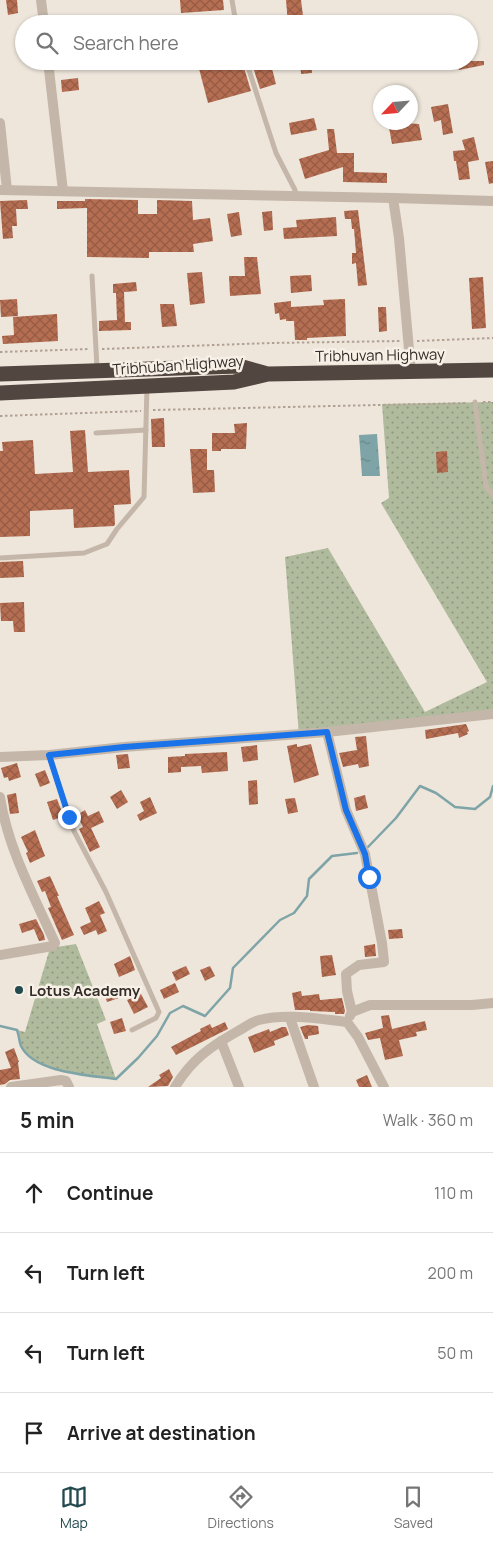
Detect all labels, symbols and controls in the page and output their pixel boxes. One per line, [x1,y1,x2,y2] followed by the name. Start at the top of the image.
[15,15,478,70] search box
[33,29,61,57] icon: search
[73,30,179,56] text: Search here
[373,85,418,130] north arrow
[315,343,445,367] street label: Tribhuvan Highway
[112,350,244,380] street label: Tribhuban Highway
[58,806,81,829] route end
[358,866,381,889] route start
[29,980,141,1001] place label: Lotus Academy
[13,984,25,996] marker: Lotus Academy
[20,1106,74,1134] text: 5 min
[383,1109,473,1131] text: Walk · 360 m
[20,1179,48,1207] icon: ahead
[67,1180,153,1206] text: Continue
[434,1182,473,1204] text: 110 m
[20,1259,48,1287] icon: left
[67,1260,145,1286] text: Turn left
[428,1262,473,1284] text: 200 m
[20,1339,48,1367] icon: left
[67,1340,145,1366] text: Turn left
[437,1342,473,1364] text: 50 m
[20,1419,48,1447] icon: arrive
[67,1420,256,1446] text: Arrive at destination
[60,1483,88,1532] tab: Map
[208,1483,274,1532] tab: Directions
[394,1483,433,1532] tab: Saved

